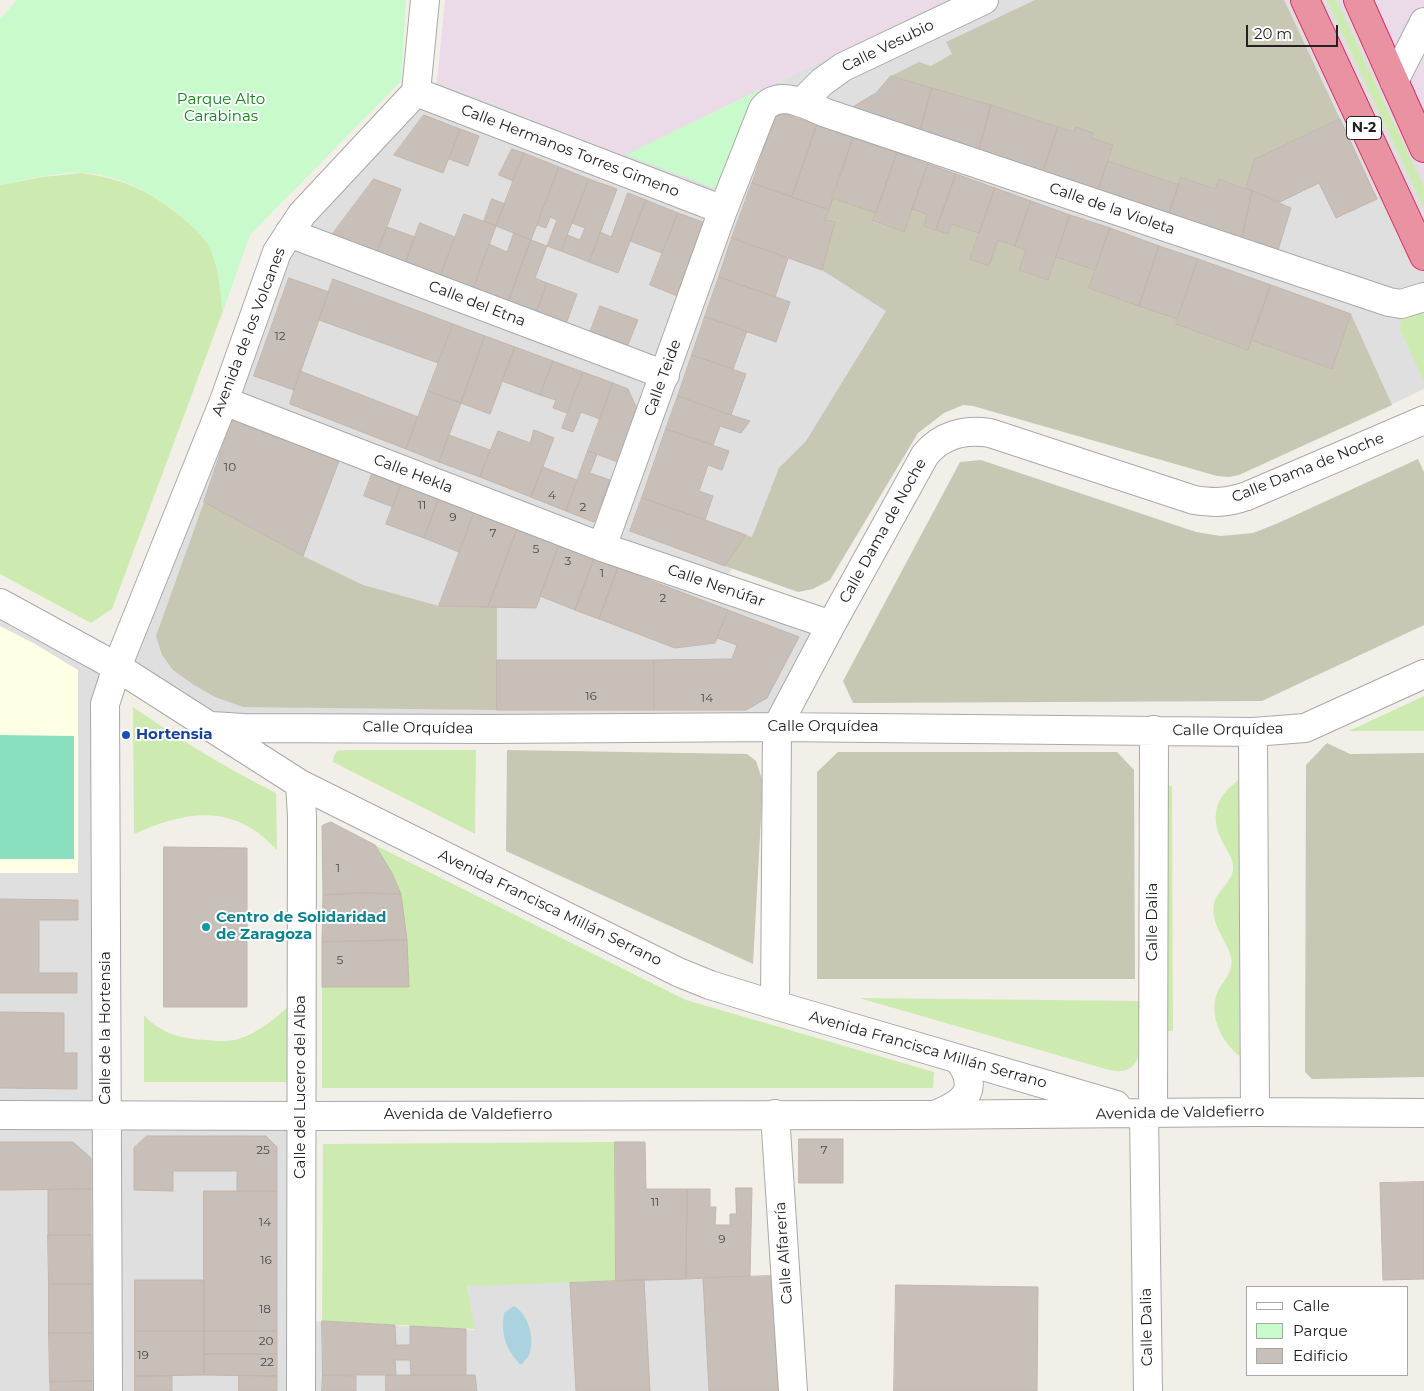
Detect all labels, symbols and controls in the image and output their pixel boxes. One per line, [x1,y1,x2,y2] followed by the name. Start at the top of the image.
[1249,15,1342,47] scale bar
[839,16,937,76] street label: Calle Vesubio
[1254,24,1292,43] text: 20 m
[177,91,265,126] park label: Parque Alto Carabinas
[458,101,682,201] street label: Calle Hermanos Torres Gimeno
[1346,116,1382,140] road number: N-2
[1047,179,1177,239] street label: Calle de la Violeta
[208,245,290,419] street label: Avenida de los Volcanes
[426,277,528,331] street label: Calle del Etna
[274,329,286,343] house number: 12
[641,337,685,419] street label: Calle Teide
[1229,429,1387,507] street label: Calle Dama de Noche
[371,451,455,497] street label: Calle Hekla
[836,456,930,606] street label: Calle Dama de Noche
[224,460,236,474] house number: 10
[548,488,556,502] house number: 4
[418,498,426,512] house number: 11
[580,500,586,514] house number: 2
[449,510,457,524] house number: 9
[489,526,497,540] house number: 7
[533,542,539,556] house number: 5
[565,554,571,568] house number: 3
[665,561,767,611] street label: Calle Nenúfar
[600,566,604,580] house number: 1
[660,591,666,605] house number: 2
[585,689,597,703] house number: 16
[701,691,713,705] house number: 14
[362,718,474,738] street label: Calle Orquídea
[768,718,878,736] street label: Calle Orquídea
[1172,720,1284,740] street label: Calle Orquídea
[136,726,212,744] place label: Hortensia
[120,729,132,741] marker: Hortensia
[435,846,665,970] street label: Avenida Francisca Millán Serrano
[336,861,340,875] house number: 1
[1144,883,1162,961] street label: Calle Dalia
[216,909,386,944] place label: Centro de Solidaridad de Zaragoza
[200,921,212,933] marker: Centro de Solidaridad de Zaragoza
[97,951,115,1105] street label: Calle de la Hortensia
[337,953,343,967] house number: 5
[292,995,310,1179] street label: Calle del Lucero del Alba
[807,1007,1049,1093] street label: Avenida Francisca Millán Serrano
[1096,1103,1264,1123] street label: Avenida de Valdefierro
[384,1106,552,1124] street label: Avenida de Valdefierro
[256,1143,270,1157] house number: 25
[820,1143,828,1157] house number: 7
[651,1195,659,1209] house number: 11
[771,1201,797,1305] street label: Calle Alfarería
[259,1215,271,1229] house number: 14
[718,1232,726,1246] house number: 9
[260,1253,272,1267] house number: 16
[1246,1286,1409,1376] legend
[1137,1288,1157,1366] street label: Calle Dalia
[1293,1296,1330,1315] text: Calle
[259,1302,271,1316] house number: 18
[1293,1321,1348,1340] text: Parque
[259,1334,273,1348] house number: 20
[1293,1346,1348,1365] text: Edificio
[137,1348,149,1362] house number: 19
[260,1355,274,1369] house number: 22

